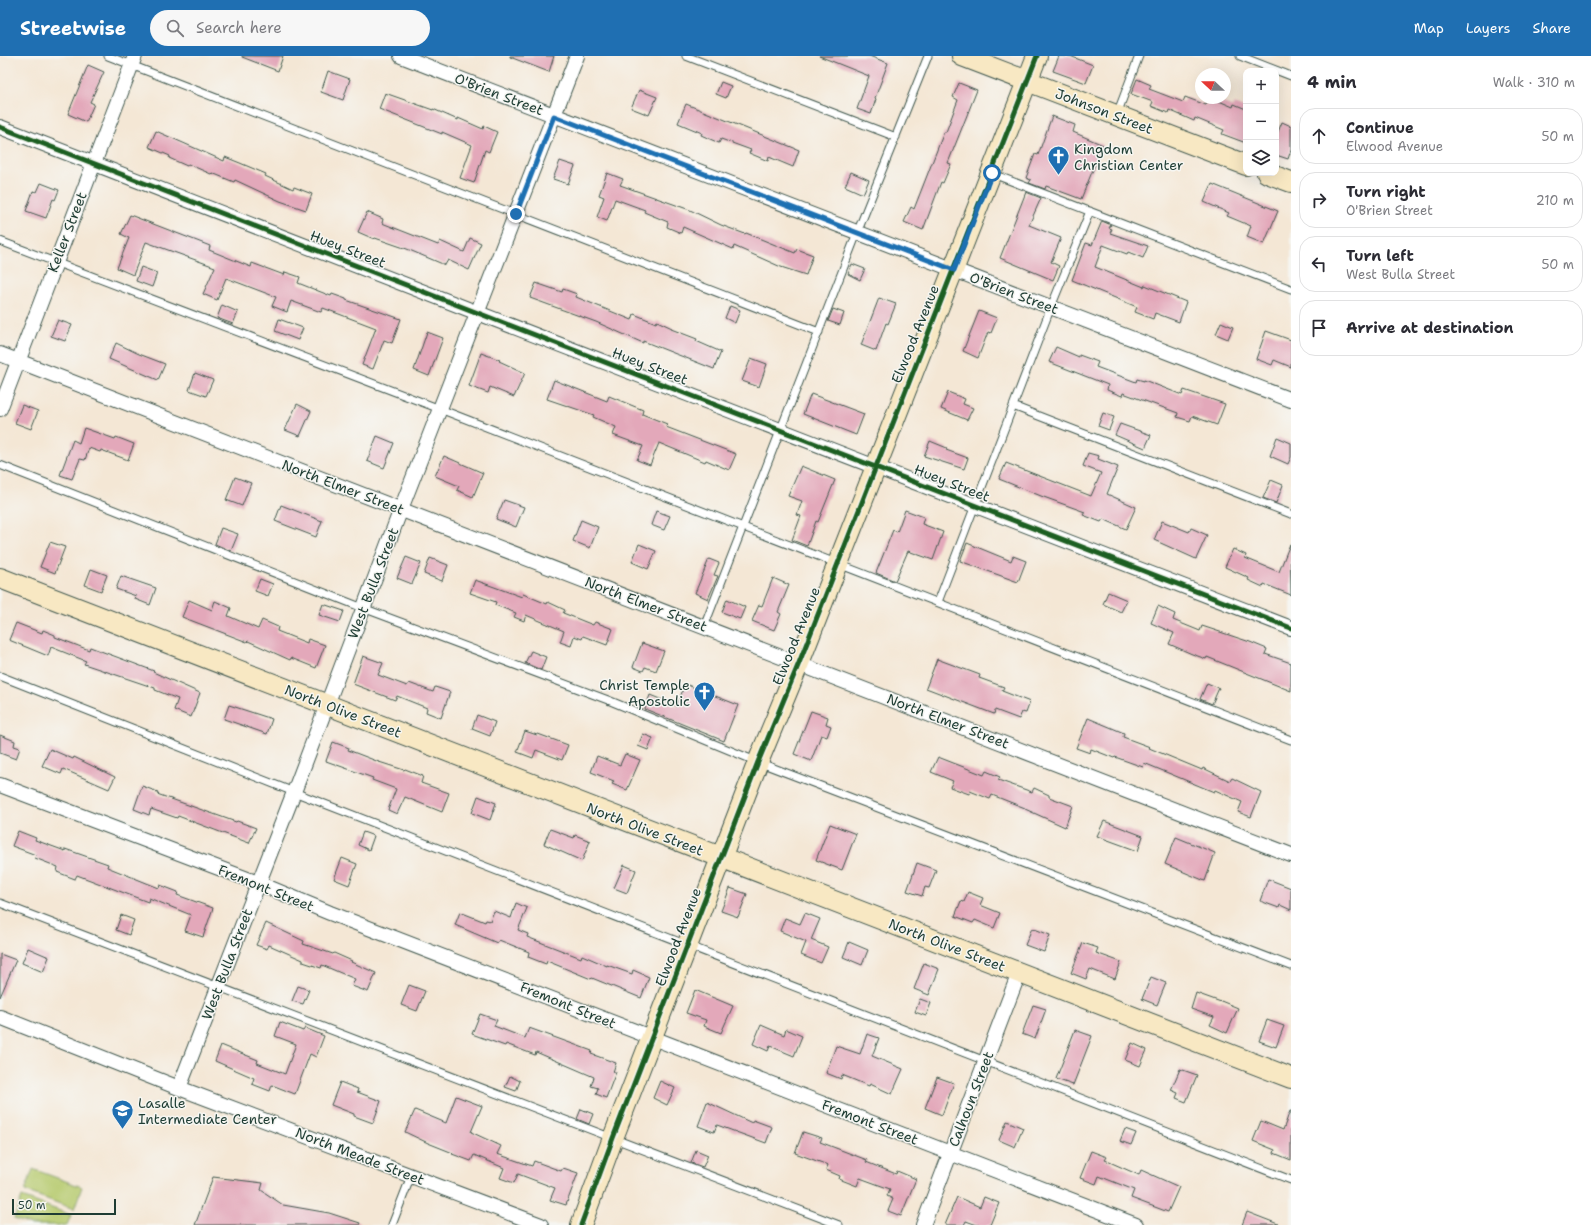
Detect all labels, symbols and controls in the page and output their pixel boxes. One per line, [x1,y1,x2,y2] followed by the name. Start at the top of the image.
[150,10,430,46] search box
[20,16,126,41] text: Streetwise
[164,17,186,39] icon: search
[196,18,282,38] text: Search here
[1414,19,1444,37] text: Map
[1466,19,1510,37] text: Layers
[1532,19,1571,37] text: Share
[1195,68,1231,104] north arrow
[1243,68,1279,176] map controls
[1243,68,1279,104] button: +
[452,69,546,119] street label: O'Brien Street
[1307,71,1357,93] text: 4 min
[1493,74,1575,91] text: Walk · 310 m
[1053,84,1155,138] street label: Johnson Street
[1243,104,1279,140] button: −
[1346,118,1414,138] text: Continue
[1308,125,1330,147] icon: ahead
[1541,128,1574,145] text: 50 m
[1346,138,1443,155] text: Elwood Avenue
[1074,140,1184,174] place label: Kingdom Christian Center
[1243,140,1279,176] button: layers
[1045,144,1071,177] church icon: Kingdom Christian Center
[983,164,1001,182] route start
[1346,182,1426,202] text: Turn right
[43,189,91,275] street label: Keller Street
[1308,189,1330,211] icon: right
[1536,192,1574,209] text: 210 m
[1346,202,1433,219] text: O'Brien Street
[507,205,525,223] route end
[307,226,389,272] street label: Huey Street
[1346,246,1414,266] text: Turn left
[1308,253,1330,275] icon: left
[1541,256,1574,273] text: 50 m
[1346,266,1455,283] text: West Bulla Street
[967,268,1061,318] street label: O'Brien Street
[887,282,943,386] street label: Elwood Avenue
[1308,317,1330,339] icon: arrive
[1346,318,1514,338] text: Arrive at destination
[609,343,691,389] street label: Huey Street
[279,455,407,519] street label: North Elmer Street
[911,460,993,506] street label: Huey Street
[344,525,402,641] street label: West Bulla Street
[582,572,710,636] street label: North Elmer Street
[768,584,824,688] street label: Elwood Avenue
[599,676,690,710] place label: Christ Temple Apostolic
[282,680,404,742] street label: North Olive Street
[692,680,718,713] church icon: Christ Temple Apostolic
[884,689,1012,753] street label: North Elmer Street
[584,798,706,860] street label: North Olive Street
[215,861,317,915] street label: Fremont Street
[651,885,705,989] street label: Elwood Avenue
[198,906,256,1022] street label: West Bulla Street
[886,914,1008,976] street label: North Olive Street
[517,978,619,1032] street label: Fremont Street
[945,1049,997,1149] street label: Calhoun Street
[138,1094,277,1128] place label: Lasalle Intermediate Center
[819,1095,921,1149] street label: Fremont Street
[109,1098,135,1131] school or university icon: Lasalle Intermediate Center
[293,1123,427,1189] street label: North Meade Street
[12,1197,116,1216] scale bar
[18,1198,46,1213] text: 50 m

